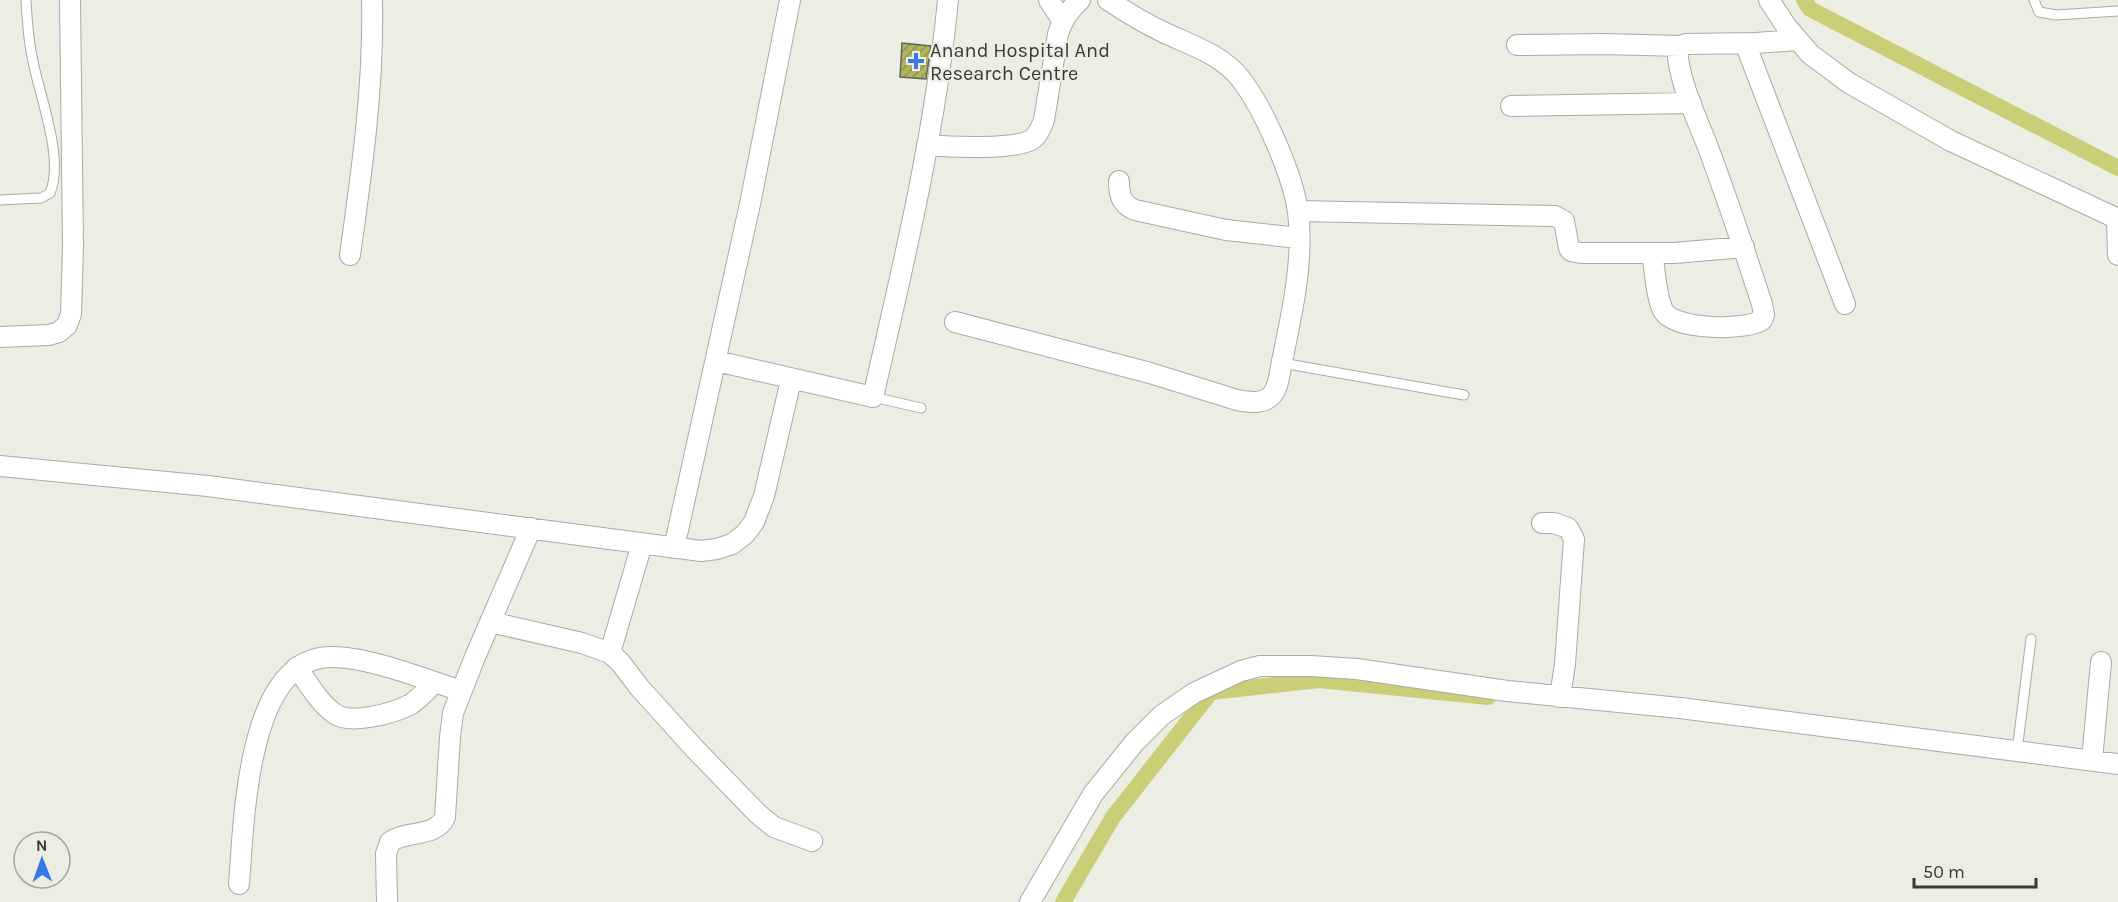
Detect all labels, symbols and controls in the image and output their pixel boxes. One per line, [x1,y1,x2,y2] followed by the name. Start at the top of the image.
[930,39,1110,85] place label: Anand Hospital And Research Centre
[907,52,925,70] marker: Anand Hospital And Research Centre
[12,830,72,890] north arrow
[36,836,48,855] text: N
[1914,851,2036,889] scale bar
[1923,861,1965,883] text: 50 m

